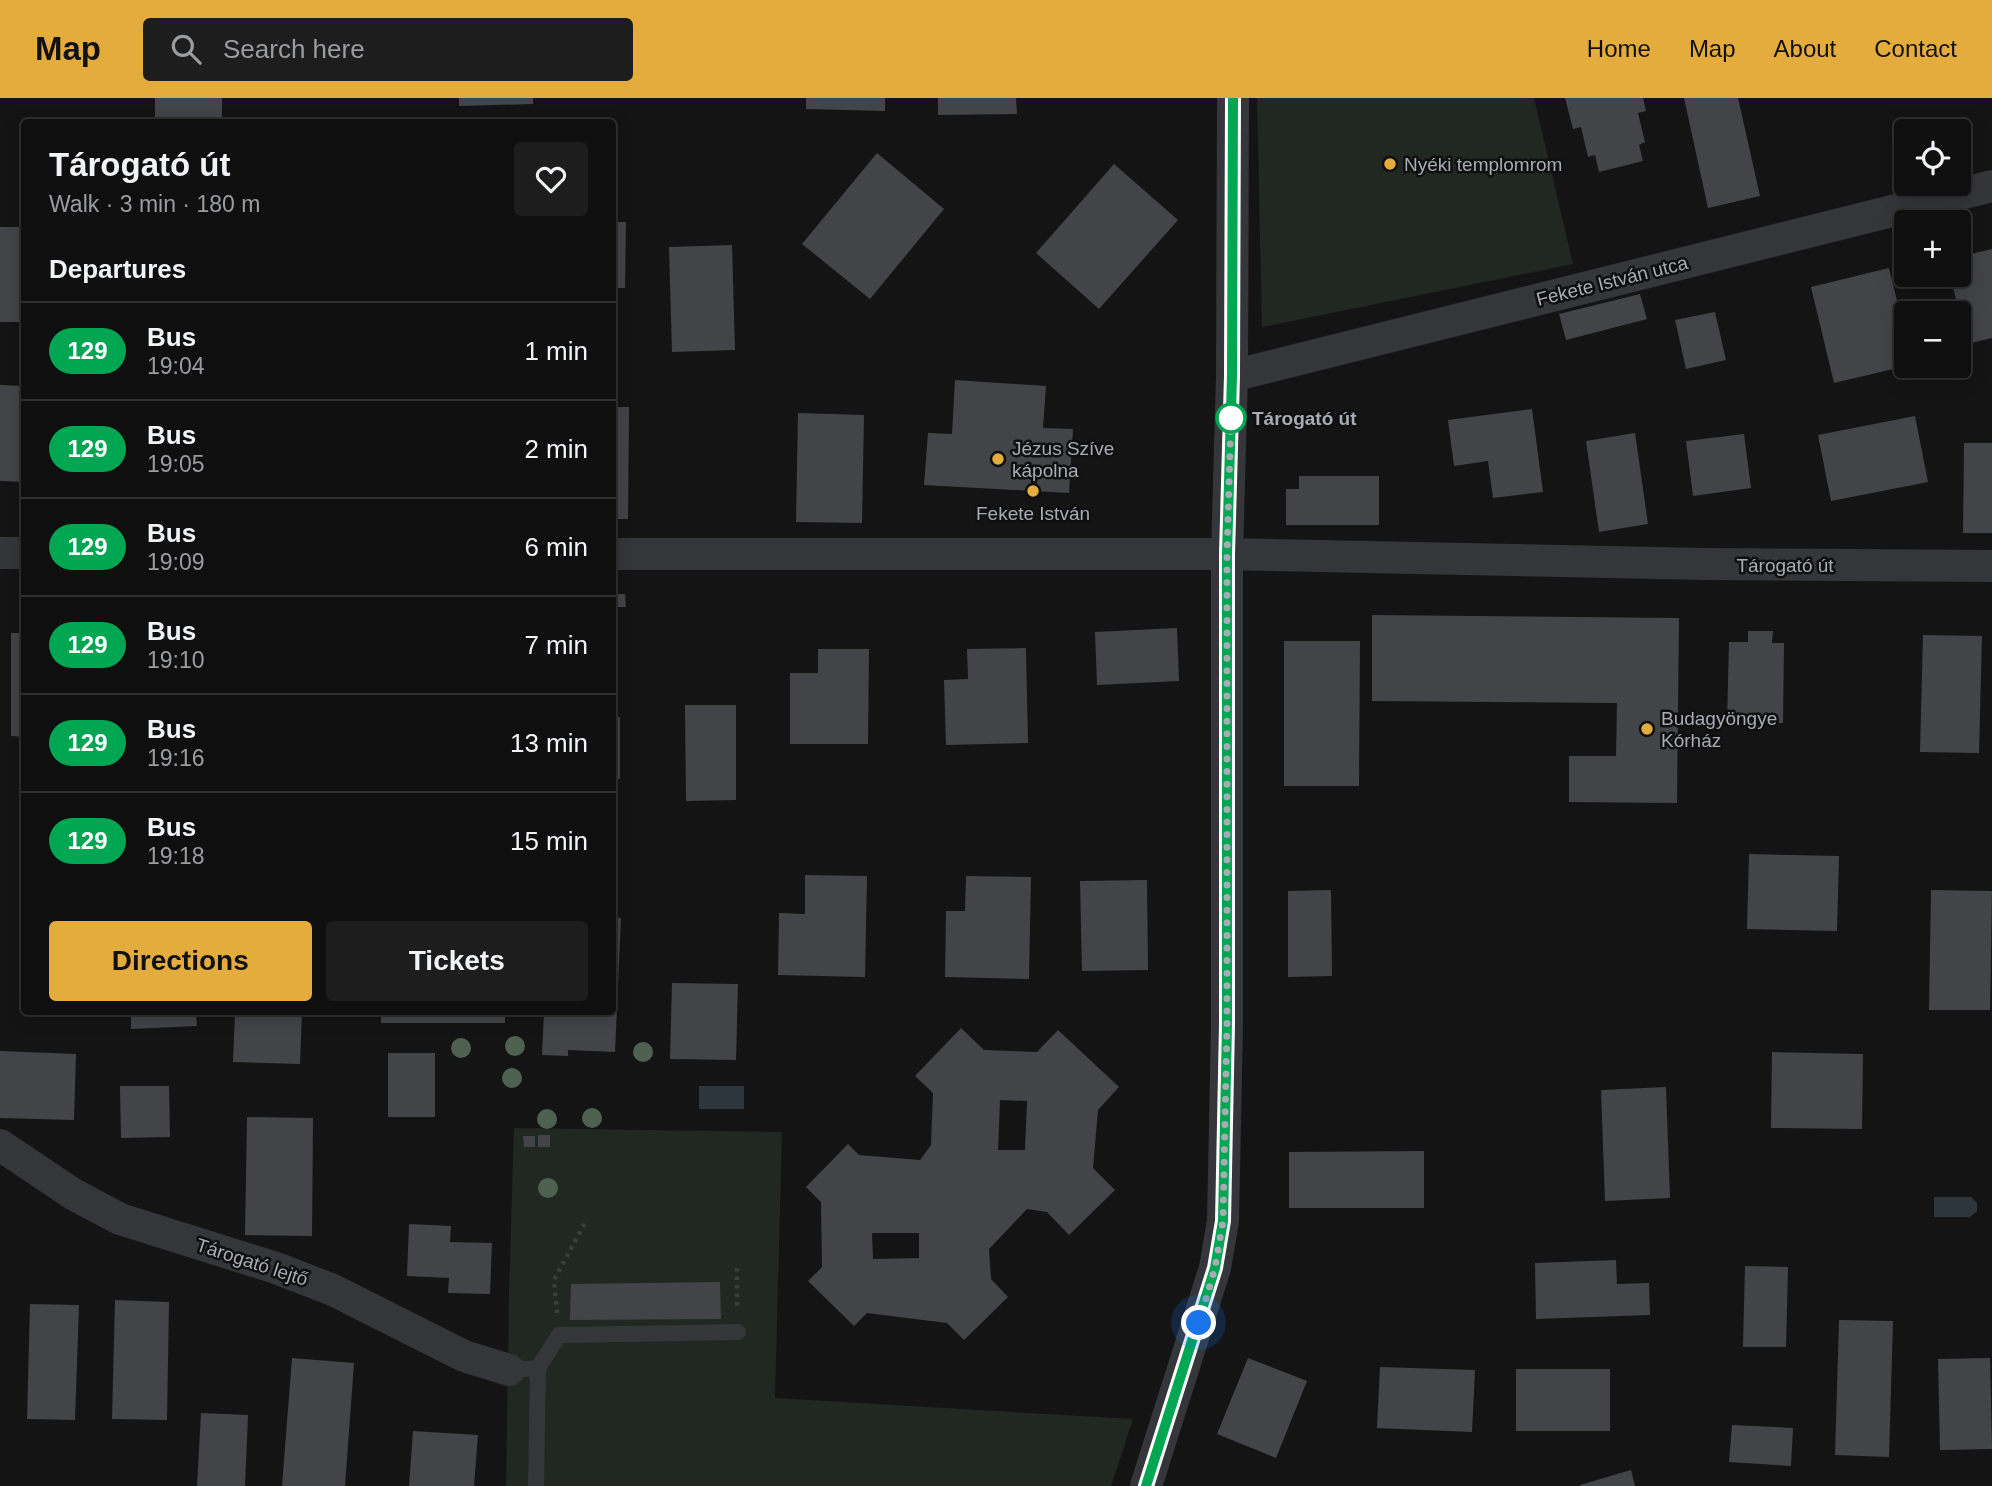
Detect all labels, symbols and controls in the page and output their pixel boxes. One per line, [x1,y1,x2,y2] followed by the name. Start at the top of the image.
[143,18,633,81] search box
[35,30,101,67] text: Map
[167,30,205,68] icon: search
[223,34,365,64] text: Search here
[1587,35,1651,62] text: Home
[1689,35,1736,62] text: Map
[1774,35,1836,62] text: About
[1874,35,1957,62] text: Contact
[1894,119,1971,378] map controls
[1894,119,1971,196] button: locate
[514,142,588,216] button: heart
[49,146,230,183] text: Tárogató út
[1404,154,1562,175] place label: Nyéki templomrom
[1382,156,1398,172] marker: Nyéki templomrom
[49,191,260,217] text: Walk · 3 min · 180 m
[1894,210,1971,287] button: +
[1534,252,1690,310] street label: Fekete István utca
[49,254,186,284] text: Departures
[1894,301,1971,378] button: −
[147,322,196,352] text: Bus
[524,336,588,366] text: 1 min
[67,337,108,364] text: 129
[147,353,205,379] text: 19:04
[1216,403,1246,433] marker: Tárogató út
[1252,408,1357,429] place label: Tárogató út
[147,420,196,450] text: Bus
[524,434,588,464] text: 2 min
[67,435,108,462] text: 129
[1012,438,1114,481] place label: Jézus Szíve kápolna
[147,451,205,477] text: 19:05
[990,451,1006,467] marker: Jézus Szíve kápolna
[1025,483,1041,499] marker: Fekete István
[976,503,1090,524] place label: Fekete István
[147,518,196,548] text: Bus
[524,532,588,562] text: 6 min
[67,533,108,560] text: 129
[147,549,205,575] text: 19:09
[1736,555,1834,576] street label: Tárogató út
[147,616,196,646] text: Bus
[524,630,588,660] text: 7 min
[67,631,108,658] text: 129
[147,647,205,673] text: 19:10
[1661,708,1777,751] place label: Budagyöngye Kórház
[147,714,196,744] text: Bus
[1639,721,1655,737] marker: Budagyöngye Kórház
[510,728,588,758] text: 13 min
[67,729,108,756] text: 129
[147,745,205,771] text: 19:16
[147,812,196,842] text: Bus
[510,826,588,856] text: 15 min
[67,827,108,854] text: 129
[147,843,205,869] text: 19:18
[49,921,312,1001] button: Directions
[326,921,588,1001] button: Tickets
[194,1234,310,1290] street label: Tárogató lejtő
[1181,1305,1216,1340] your location

